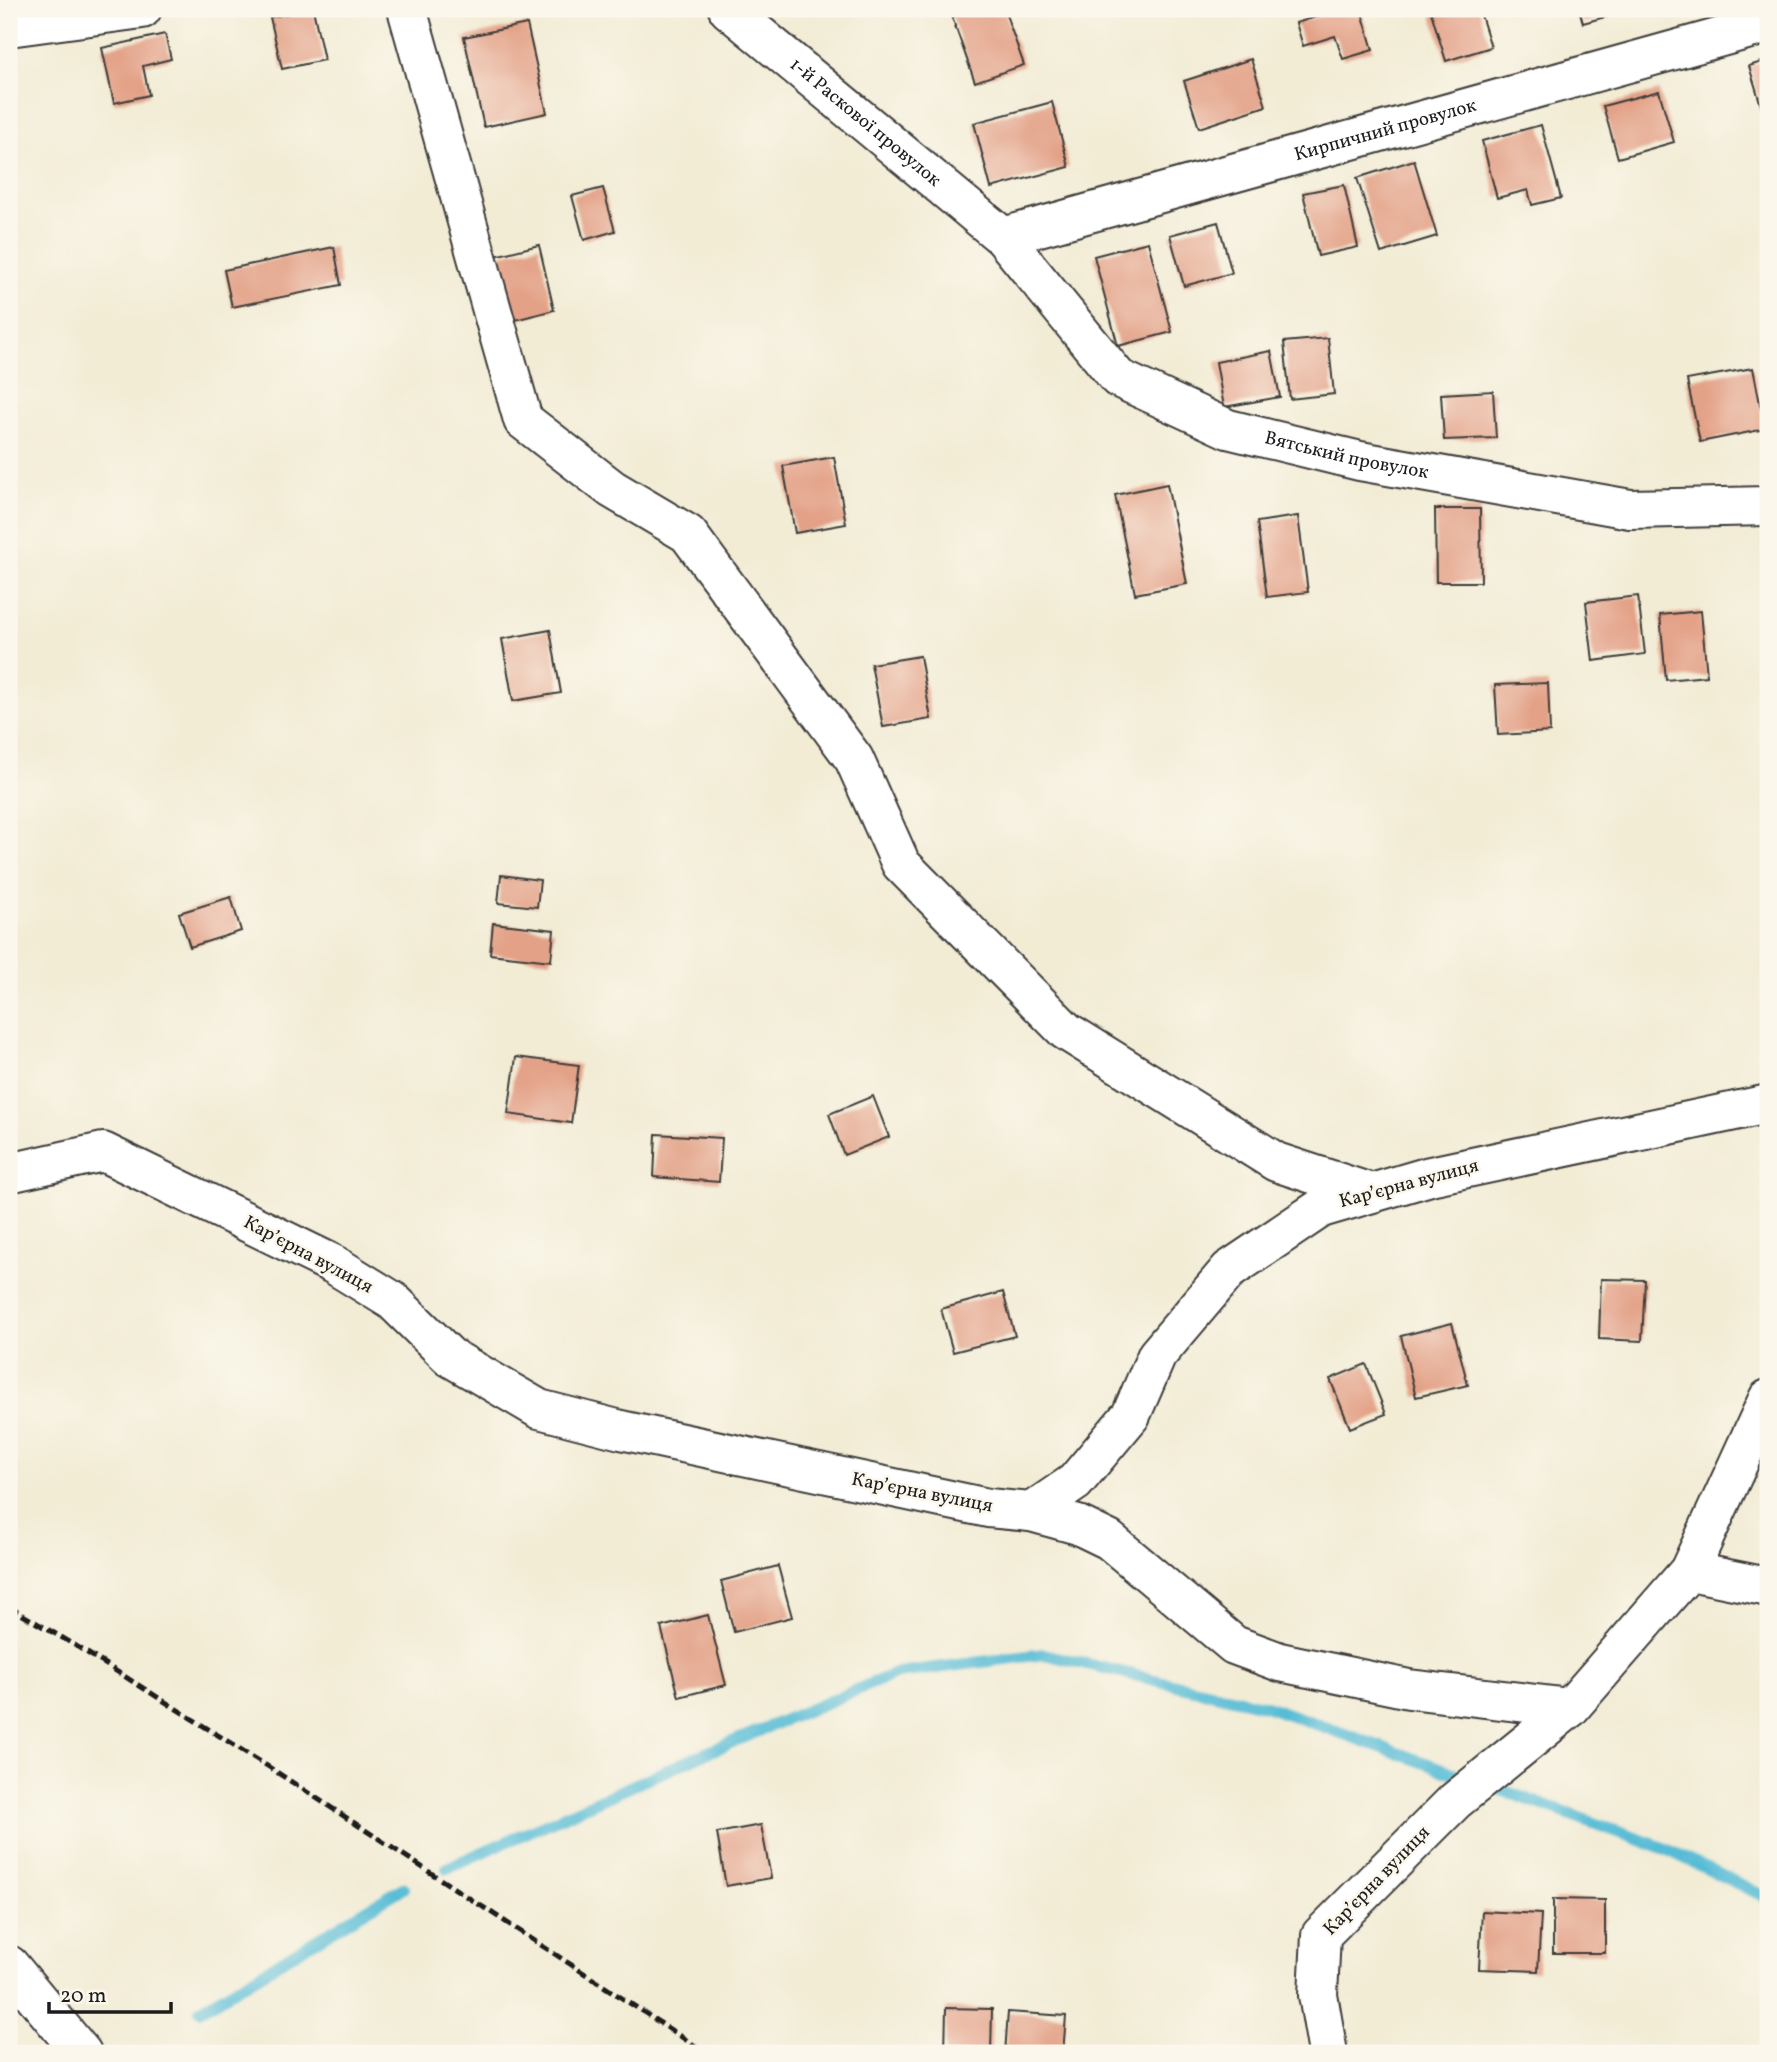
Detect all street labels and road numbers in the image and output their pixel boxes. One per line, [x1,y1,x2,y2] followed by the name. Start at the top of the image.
[784,52,946,193] street label: 1-й Раскової провулок
[1291,93,1480,168] street label: Кирпичний провулок
[1262,425,1431,486] street label: Вятський провулок
[1336,1153,1482,1215] street label: Карʼєрна вулиця
[239,1210,377,1300] street label: Карʼєрна вулиця
[849,1467,995,1519] street label: Карʼєрна вулиця
[1318,1820,1436,1942] street label: Карʼєрна вулиця

